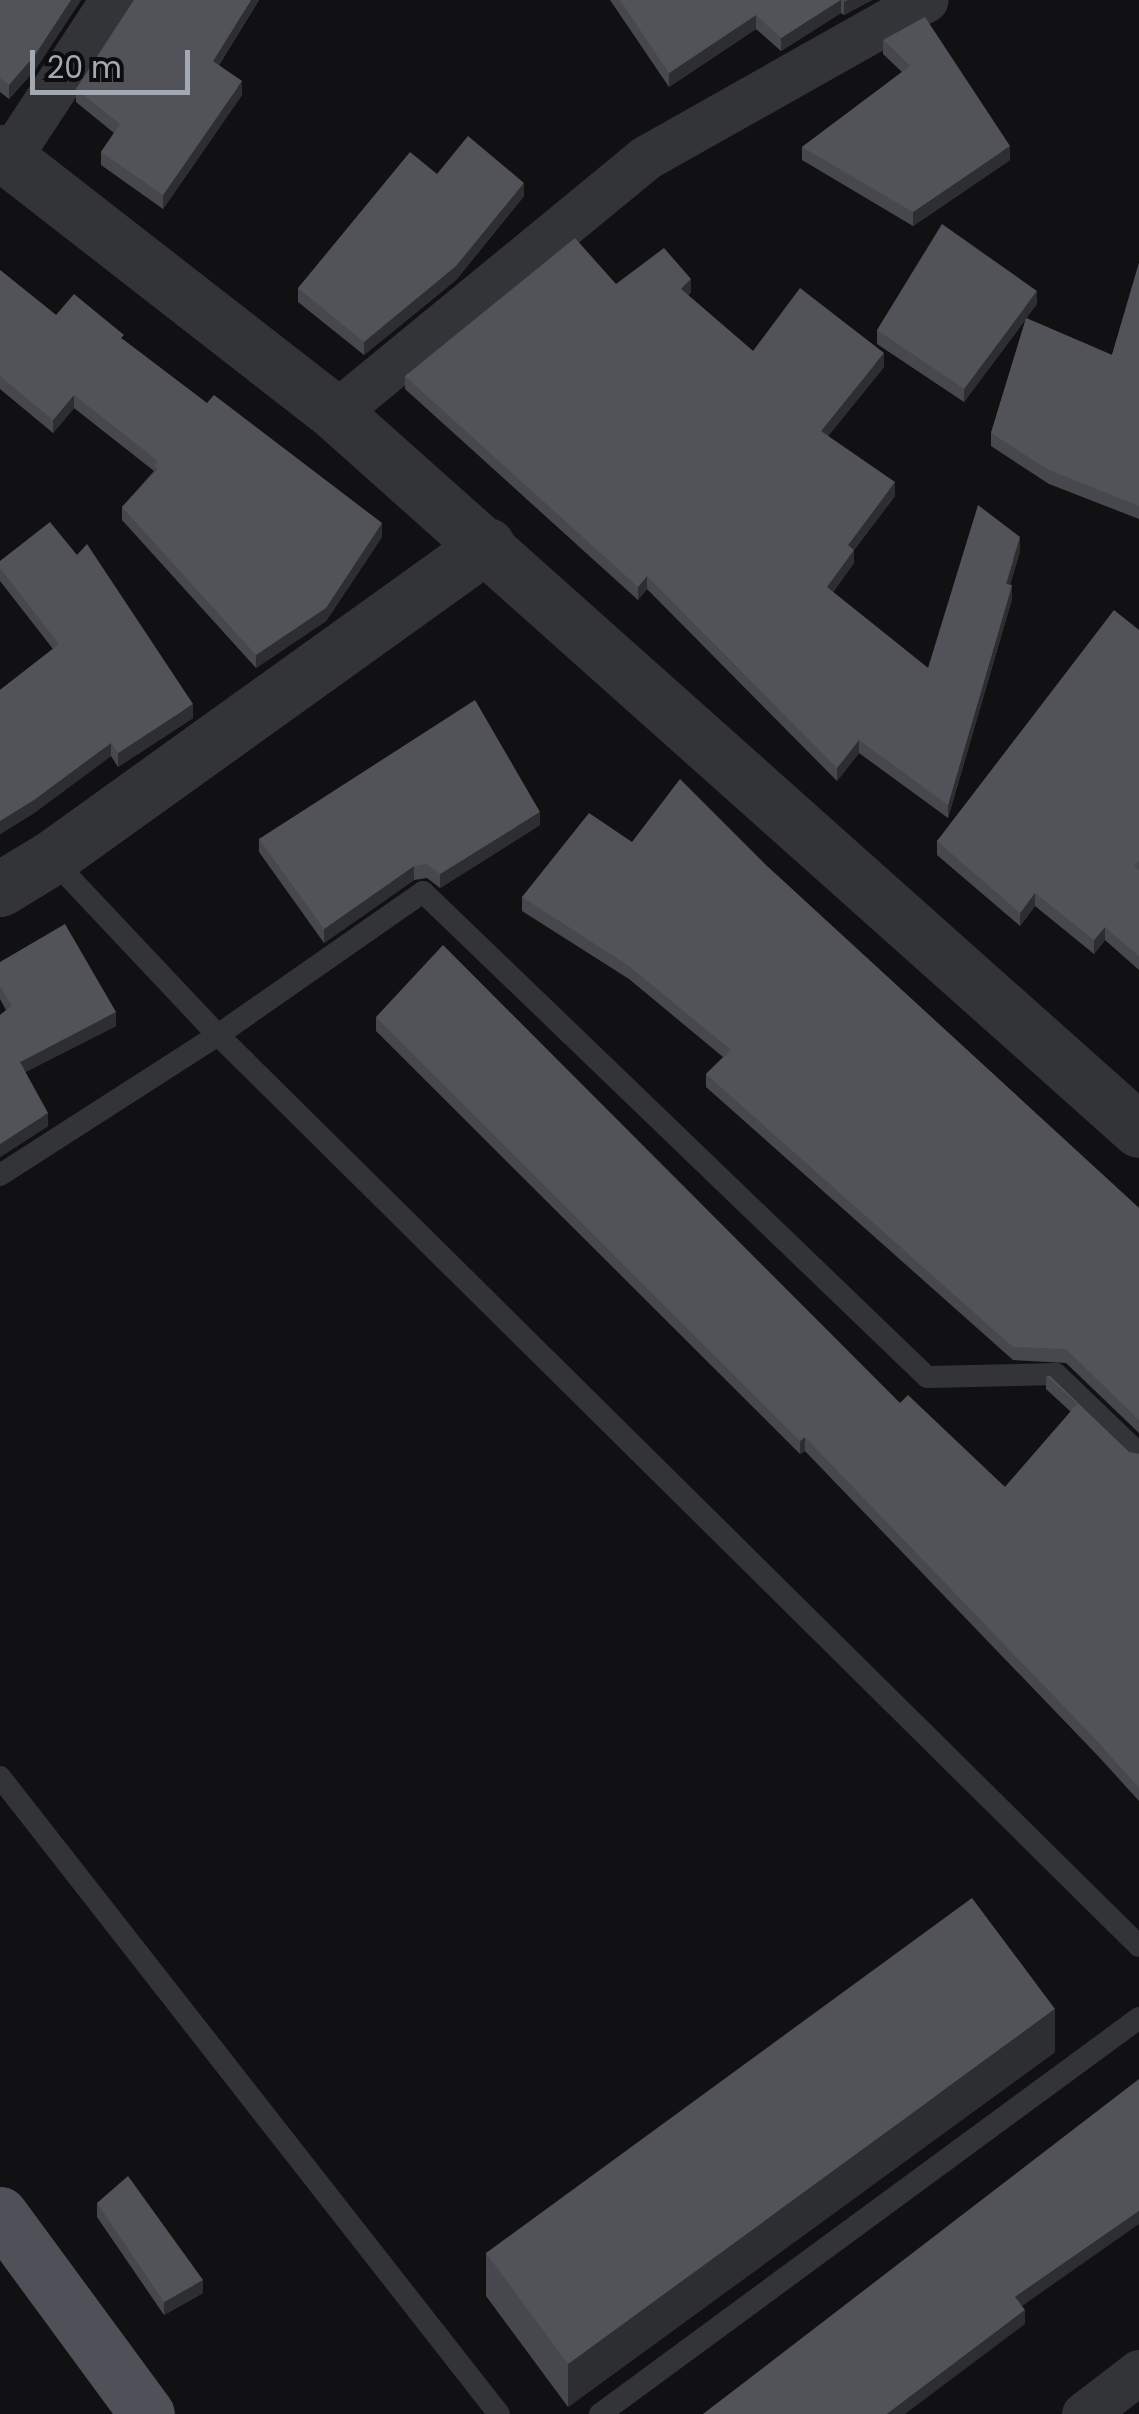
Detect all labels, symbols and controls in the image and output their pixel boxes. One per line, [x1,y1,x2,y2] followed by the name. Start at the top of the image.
[35,30,195,92] scale bar
[47,46,122,89] text: 20 m

